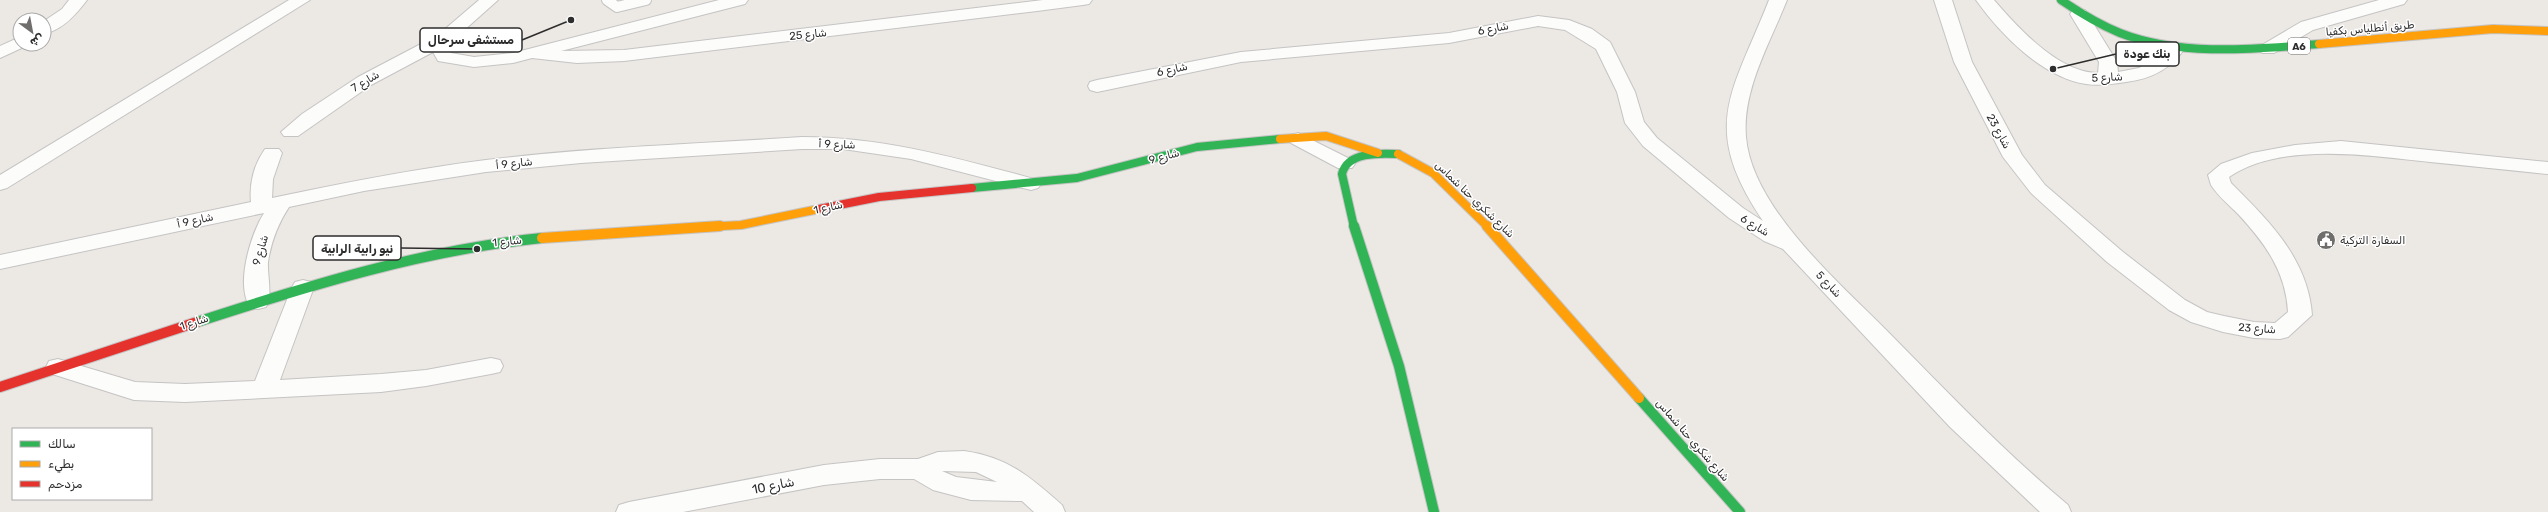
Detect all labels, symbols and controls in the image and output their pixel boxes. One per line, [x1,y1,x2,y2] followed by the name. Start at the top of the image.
[12,12,52,52] north arrow
[2325,18,2415,40] street label: طريق أنطلياس بكفيا
[1477,19,1510,40] street label: شارع 6
[789,26,828,45] street label: شارع 25
[420,28,522,52] callout: مستشفى سرحال
[28,31,46,49] text: ش
[428,33,514,47] text: مستشفى سرحال
[2288,38,2310,54] road number: A6
[2116,42,2179,66] callout: بنك عودة
[2124,47,2170,61] text: بنك عودة
[1155,60,1189,81] street label: شارع 6
[349,68,383,97] street label: شارع 7
[2091,70,2123,87] street label: شارع 5
[1982,112,2013,152] street label: شارع 23
[818,137,856,154] street label: شارع 9 أ
[1147,146,1181,169] street label: شارع 9
[495,155,533,174] street label: شارع 9 أ
[1431,158,1517,242] street label: شارع شكري حنا شماس
[812,198,844,219] street label: شارع 1
[176,210,215,233] street label: شارع 9 أ
[1737,212,1771,241] street label: شارع 6
[2315,229,2337,251] public building icon: السفارة التركية
[250,233,273,267] street label: شارع 9
[492,233,523,251] street label: شارع 1
[2340,234,2405,247] place label: السفارة التركية
[313,236,401,260] callout: نيو رابية الرابية
[321,242,393,256] text: نيو رابية الرابية
[1812,269,1844,301] street label: شارع 5
[178,312,211,335] street label: شارع 1
[2238,321,2276,338] street label: شارع 23
[1652,396,1732,486] street label: شارع شكري حنا شماس
[12,428,152,500] legend
[48,437,76,451] text: سالك
[48,457,74,473] text: بطيء
[751,474,796,499] street label: شارع 10
[48,477,83,492] text: مزدحم

